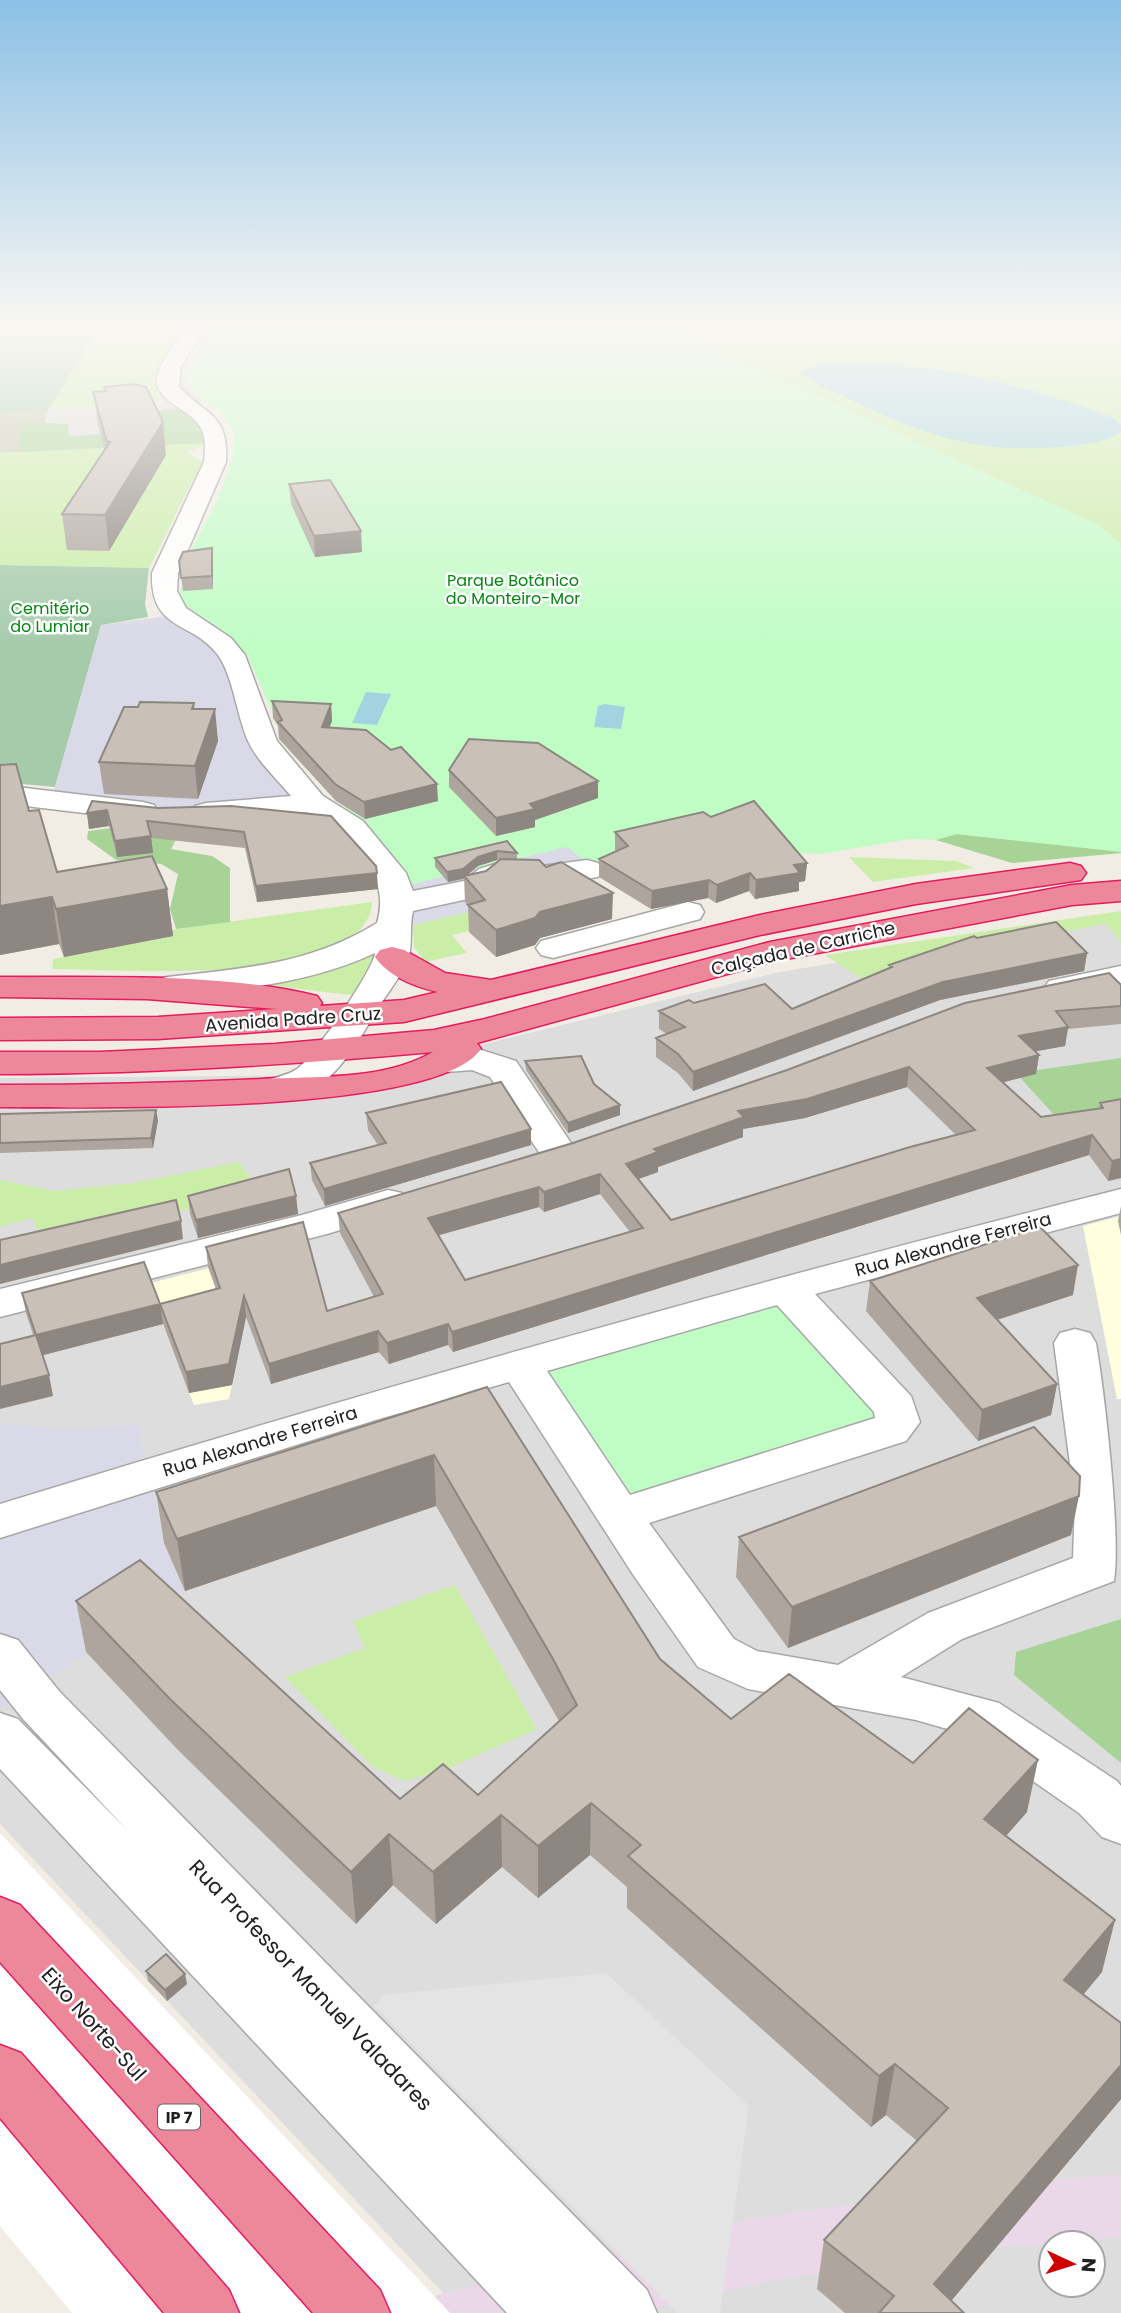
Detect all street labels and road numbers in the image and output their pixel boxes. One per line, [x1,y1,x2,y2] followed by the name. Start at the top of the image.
[708,915,898,981] street label: Calçada de Carriche
[204,1000,382,1038] street label: Avenida Padre Cruz
[852,1206,1054,1282] street label: Rua Alexandre Ferreira
[160,1399,360,1483] street label: Rua Alexandre Ferreira
[183,1853,439,2117] street label: Rua Professor Manuel Valadares
[35,1961,153,2087] street label: Eixo Norte-Sul
[158,2104,200,2130] road number: IP 7

